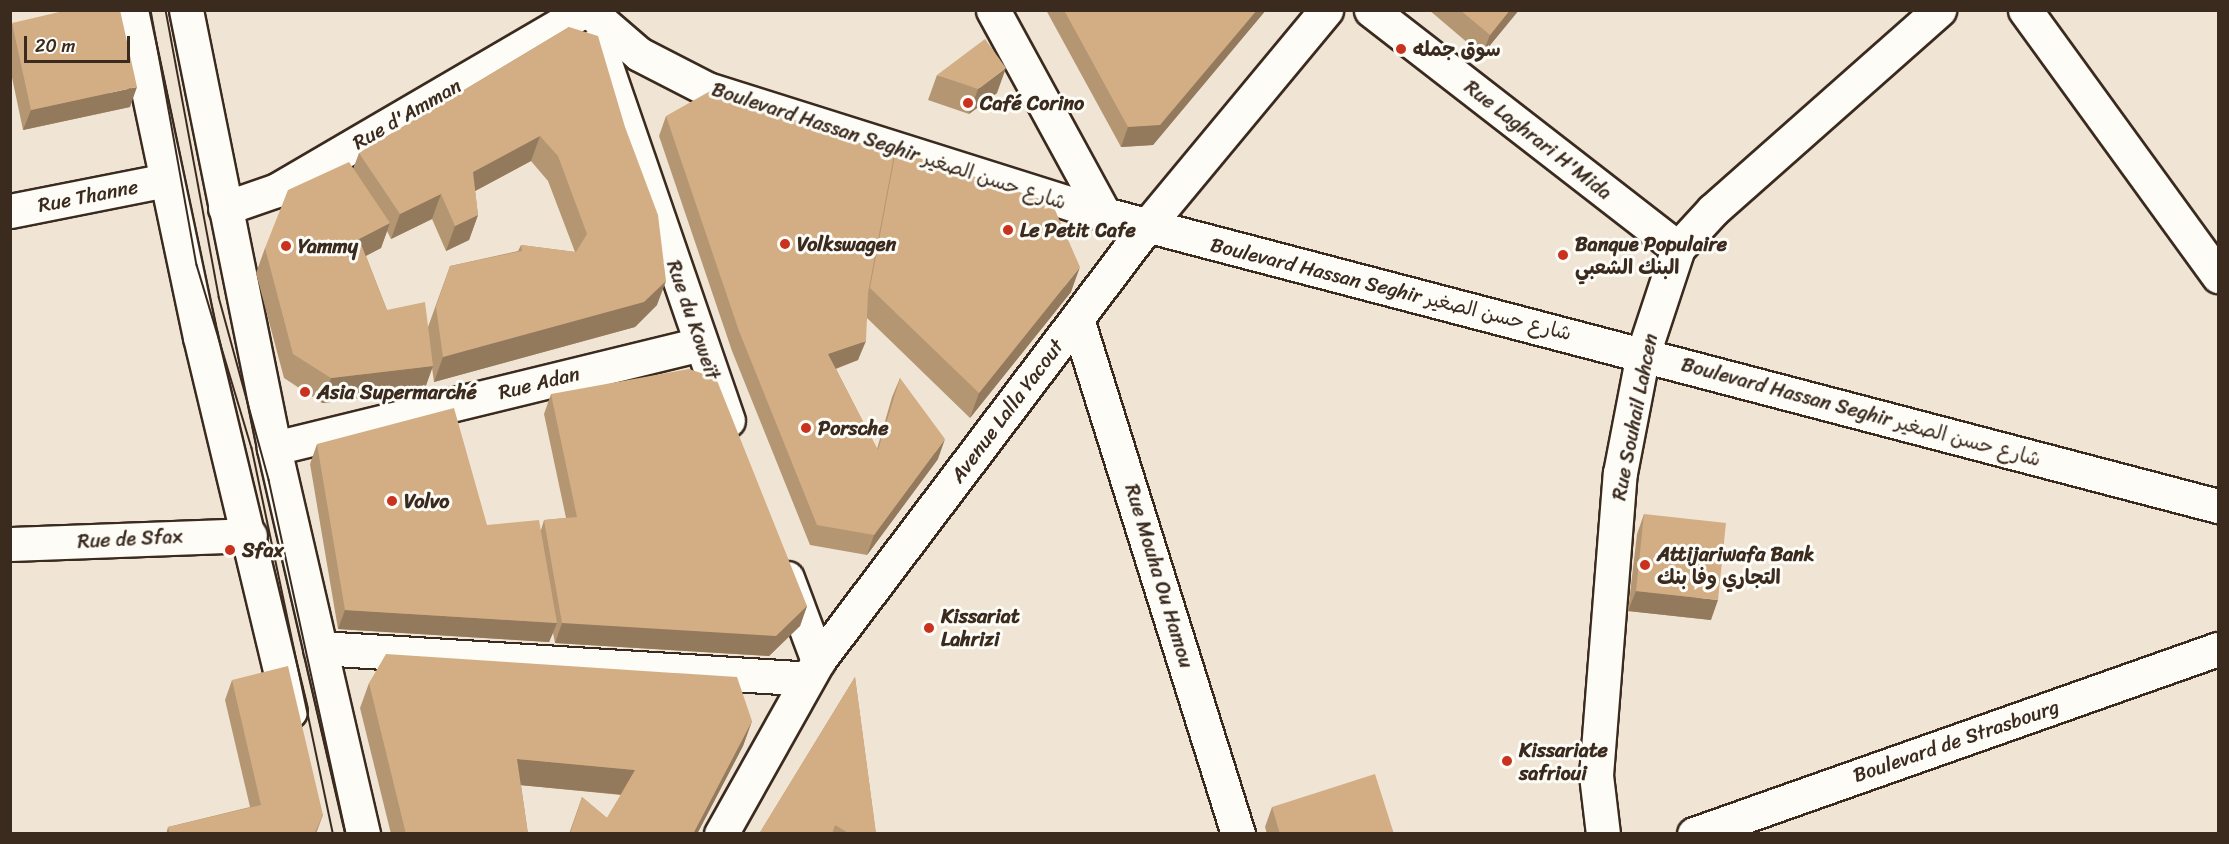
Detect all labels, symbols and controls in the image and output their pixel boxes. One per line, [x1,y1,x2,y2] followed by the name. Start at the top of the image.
[27,24,134,62] scale bar
[35,30,75,62] text: 20 m
[1413,37,1501,61] place label: سوق جمله
[1394,42,1408,56] marker: سوق جمله
[349,73,465,155] street label: Rue d'Amman
[1460,75,1616,205] street label: Rue Laghrari H'Mida
[708,77,1070,215] street label: Boulevard Hassan Seghir شارع حسن الصغير
[980,91,1084,115] place label: Café Corino
[961,96,975,110] marker: Café Corino
[36,174,140,218] street label: Rue Thanne
[1020,218,1137,242] place label: Le Petit Cafe
[1001,223,1015,237] marker: Le Petit Cafe
[797,232,896,256] place label: Volkswagen
[1207,232,1575,346] street label: Boulevard Hassan Seghir شارع حسن الصغير
[1575,232,1727,279] place label: Banque Populaire البنك الشعبي
[298,234,358,258] place label: Yammy
[778,237,792,251] marker: Volkswagen
[279,239,293,253] marker: Yammy
[1556,248,1570,262] marker: Banque Populaire البنك الشعبي
[661,257,725,383] street label: Rue du Koweït
[1607,331,1663,503] street label: Rue Souhail Lahcen
[945,334,1069,488] street label: Avenue Lalla Yacout
[1678,352,2044,472] street label: Boulevard Hassan Seghir شارع حسن الصغير
[496,361,582,405] street label: Rue Adan
[317,380,477,404] place label: Asia Supermarché
[298,385,312,399] marker: Asia Supermarché
[818,416,888,440] place label: Porsche
[799,421,813,435] marker: Porsche
[1120,481,1198,671] street label: Rue Mouha Ou Hamou
[404,489,449,513] place label: Volvo
[385,494,399,508] marker: Volvo
[76,524,184,554] street label: Rue de Sfax
[242,538,284,562] place label: Sfax
[1657,542,1814,589] place label: Attijariwafa Bank التجاري وفا بنك
[223,543,237,557] marker: Sfax
[1638,558,1652,572] marker: Attijariwafa Bank التجاري وفا بنك
[941,604,1020,651] place label: Kissariat Lahrizi
[922,621,936,635] marker: Kissariat Lahrizi
[1850,694,2062,788] street label: Boulevard de Strasbourg
[1519,738,1608,785] place label: Kissariate safrioui
[1500,754,1514,768] marker: Kissariate safrioui

